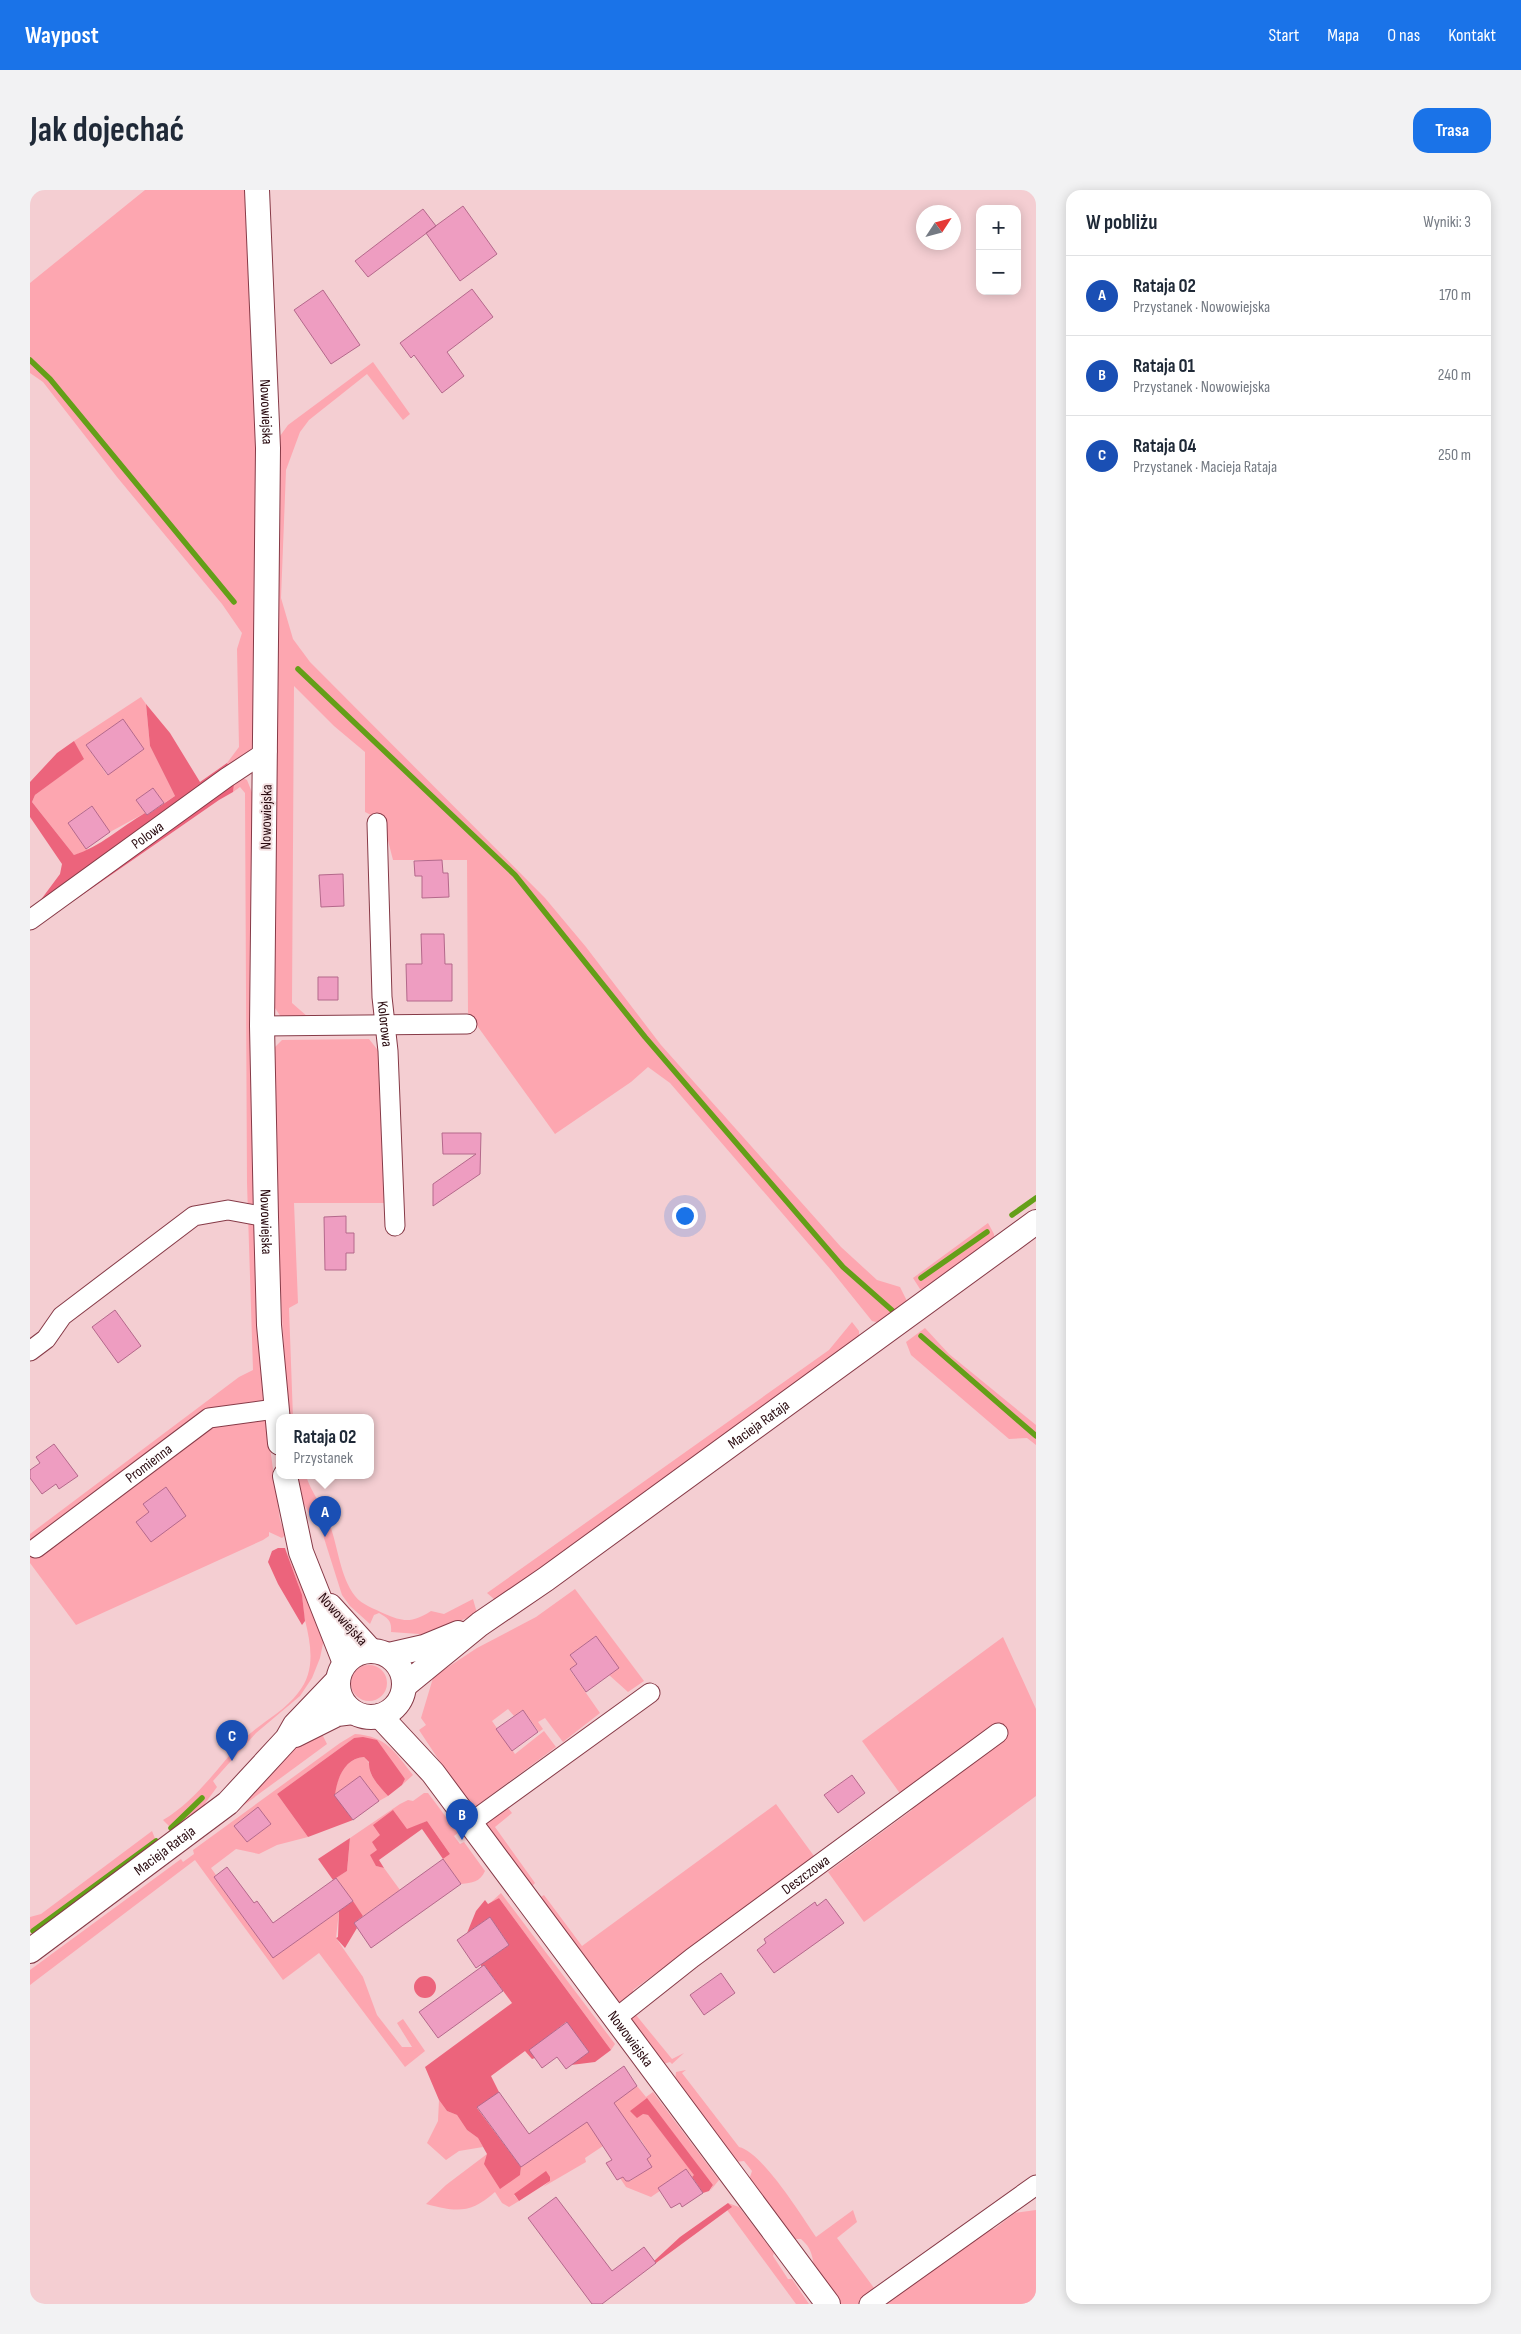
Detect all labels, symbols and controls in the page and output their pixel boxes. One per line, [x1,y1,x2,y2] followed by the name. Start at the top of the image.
[25,21,99,50] text: Waypost
[1268,25,1299,46] text: Start
[1327,25,1359,46] text: Mapa
[1387,25,1420,46] text: O nas
[1448,25,1496,46] text: Kontakt
[1413,108,1491,153] button: Trasa
[30,109,184,152] text: Jak dojechać
[916,205,961,250] north arrow
[976,205,1021,295] map controls
[976,205,1021,250] button: +
[1086,210,1157,235] text: W pobliżu
[1423,213,1471,232] text: Wyniki: 3
[976,250,1021,295] button: −
[1133,275,1196,298] text: Rataja 02
[1098,286,1106,305] text: A
[1439,286,1471,305] text: 170 m
[1133,298,1270,317] text: Przystanek · Nowowiejska
[1133,355,1195,378] text: Rataja 01
[1098,366,1106,385] text: B
[1438,366,1471,385] text: 240 m
[1133,378,1270,397] text: Przystanek · Nowowiejska
[255,379,277,445] street label: Nowowiejska
[1133,435,1196,458] text: Rataja 04
[1098,446,1106,465] text: C
[1438,446,1471,465] text: 250 m
[1133,458,1277,477] text: Przystanek · Macieja Rataja
[256,784,277,850] street label: Nowowiejska
[128,817,168,853] street label: Polowa
[372,1000,396,1048] street label: Kolorowa
[255,1189,276,1255] street label: Nowowiejska
[672,1203,698,1229] your location
[724,1396,794,1453] street label: Macieja Rataja
[276,1414,374,1479] popup
[294,1426,356,1449] text: Rataja 02
[122,1440,176,1487] street label: Promienna
[294,1449,353,1468] text: Przystanek
[309,1496,341,1537] pin: A
[314,1589,372,1650] street label: Nowowiejska
[216,1720,248,1761] pin: C
[446,1799,478,1840] pin: B
[130,1822,199,1880] street label: Macieja Rataja
[778,1851,834,1899] street label: Deszczowa
[603,2007,657,2071] street label: Nowowiejska

